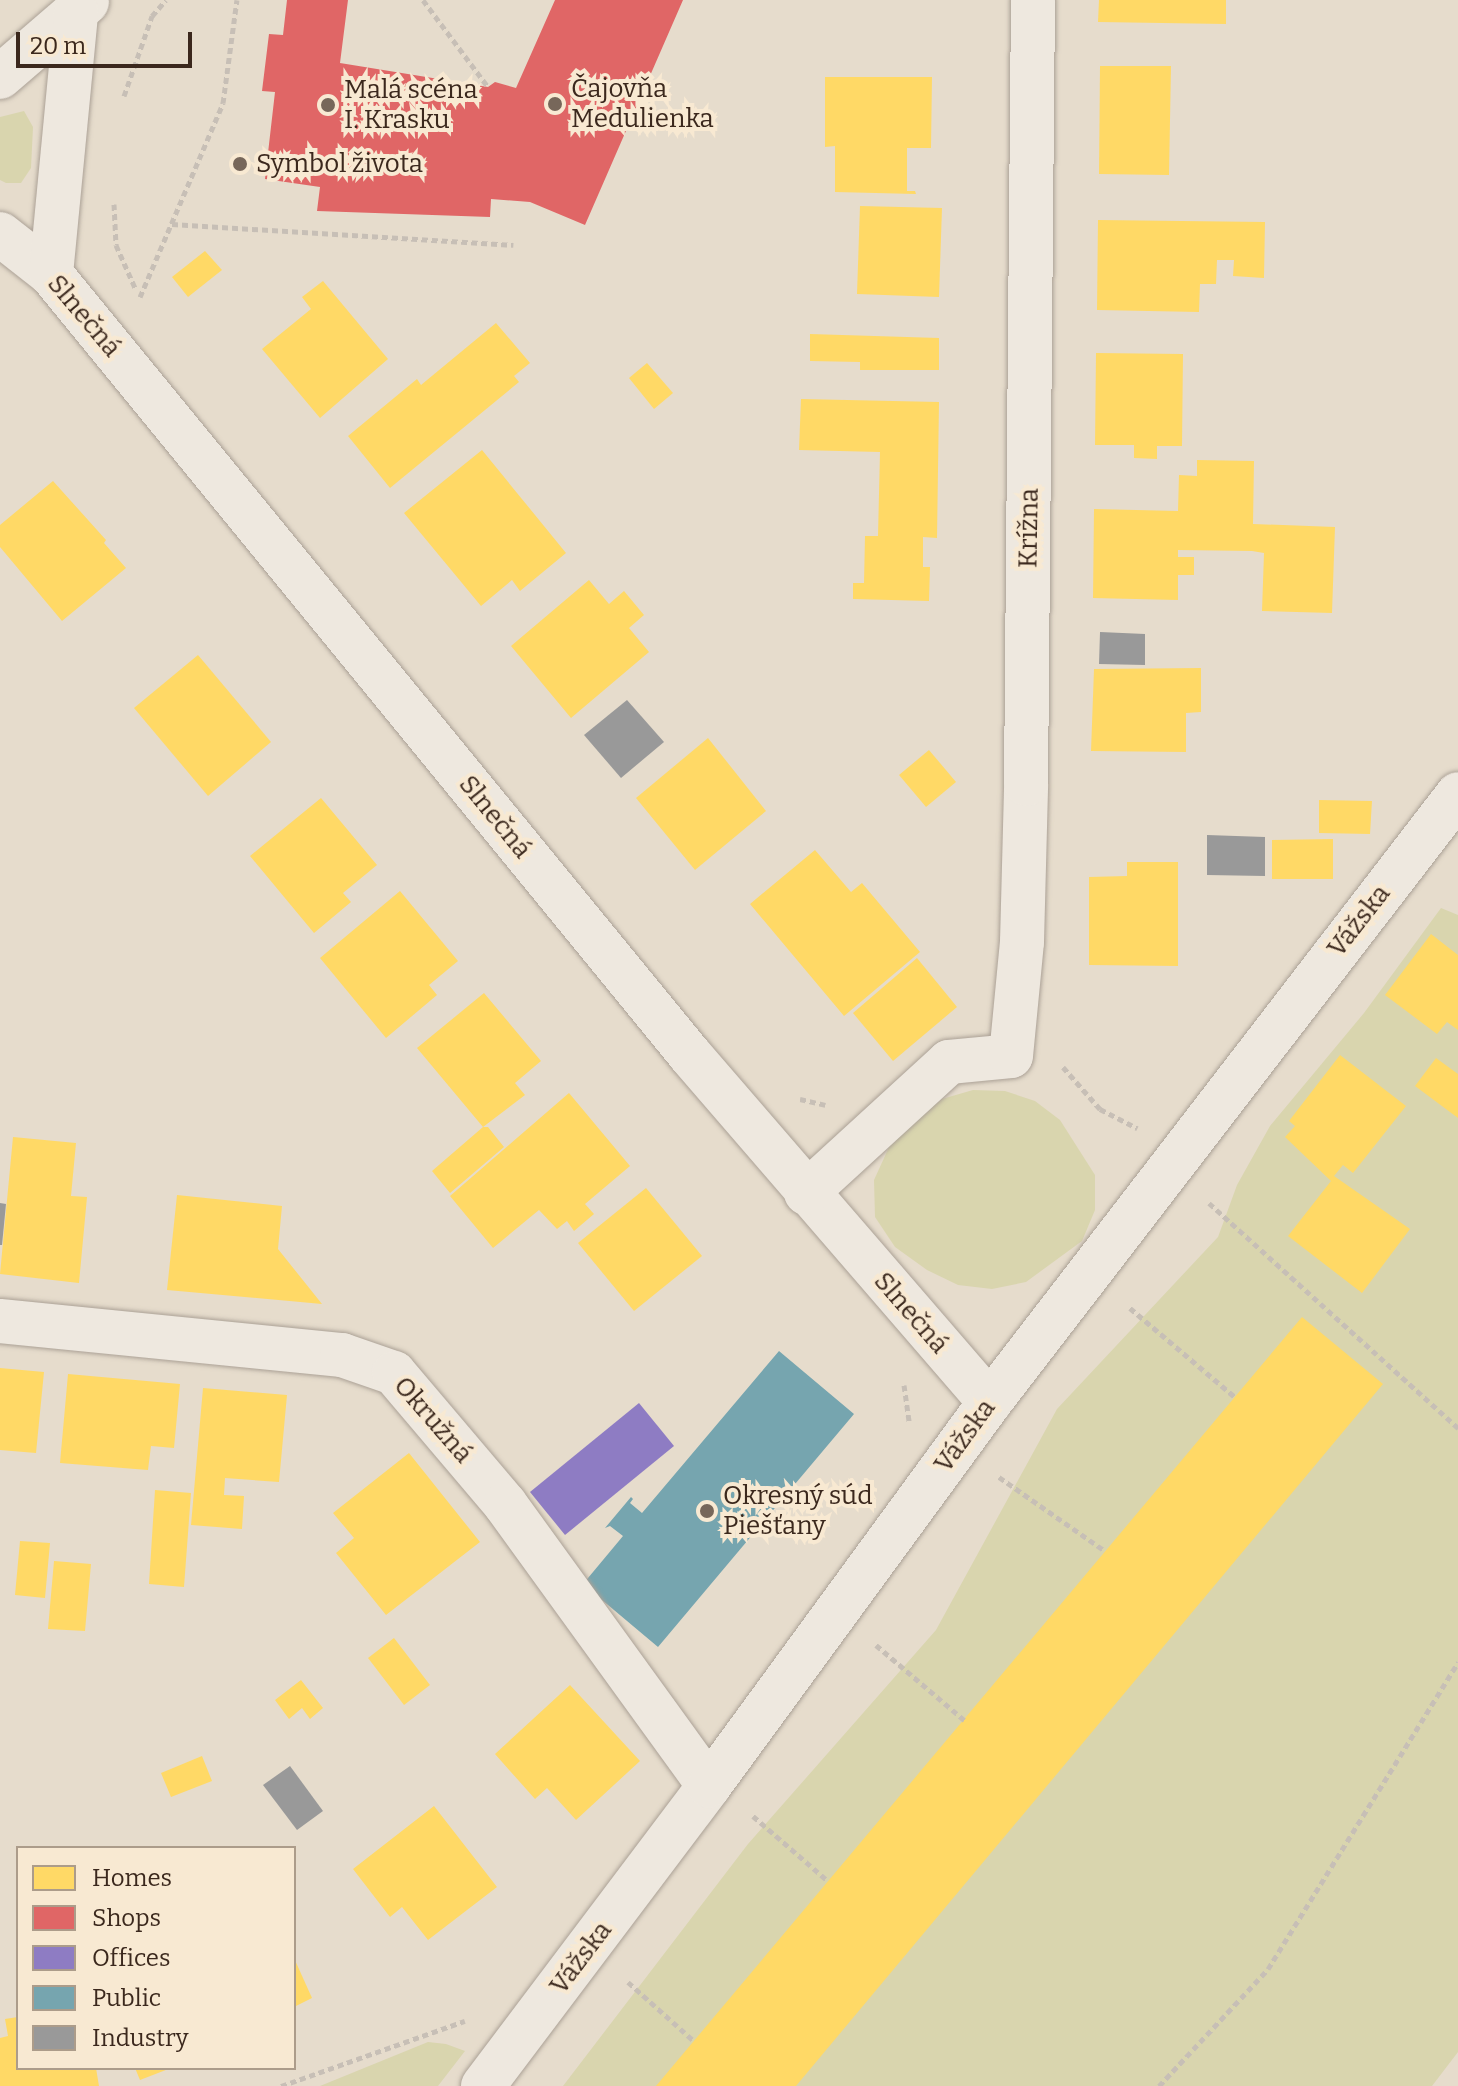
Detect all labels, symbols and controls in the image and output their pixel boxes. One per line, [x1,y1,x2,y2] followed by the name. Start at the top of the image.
[20,16,196,66] scale bar
[30,32,86,60] text: 20 m
[571,73,714,134] place label: Čajovňa Medulienka
[344,74,478,136] place label: Malá scéna I. Krasku
[546,95,564,113] marker: Čajovňa Medulienka
[319,96,337,114] marker: Malá scéna I. Krasku
[256,148,423,180] place label: Symbol života
[231,155,249,173] marker: Symbol života
[41,269,127,363] street label: Slnečná
[1013,488,1045,568] street label: Krížna
[452,769,538,865] street label: Slnečná
[1321,879,1397,963] street label: Vážska
[867,1266,955,1360] street label: Slnečná
[387,1371,479,1469] street label: Okružná
[928,1393,1002,1479] street label: Vážska
[723,1480,873,1542] place label: Okresný súd Piešťany
[698,1502,716,1520] marker: Okresný súd Piešťany
[16,1846,296,2070] legend
[92,1864,172,1892] text: Homes
[92,1904,161,1932] text: Shops
[544,1915,618,2001] street label: Vážska
[92,1944,170,1972] text: Offices
[92,1984,161,2012] text: Public
[92,2024,189,2052] text: Industry

